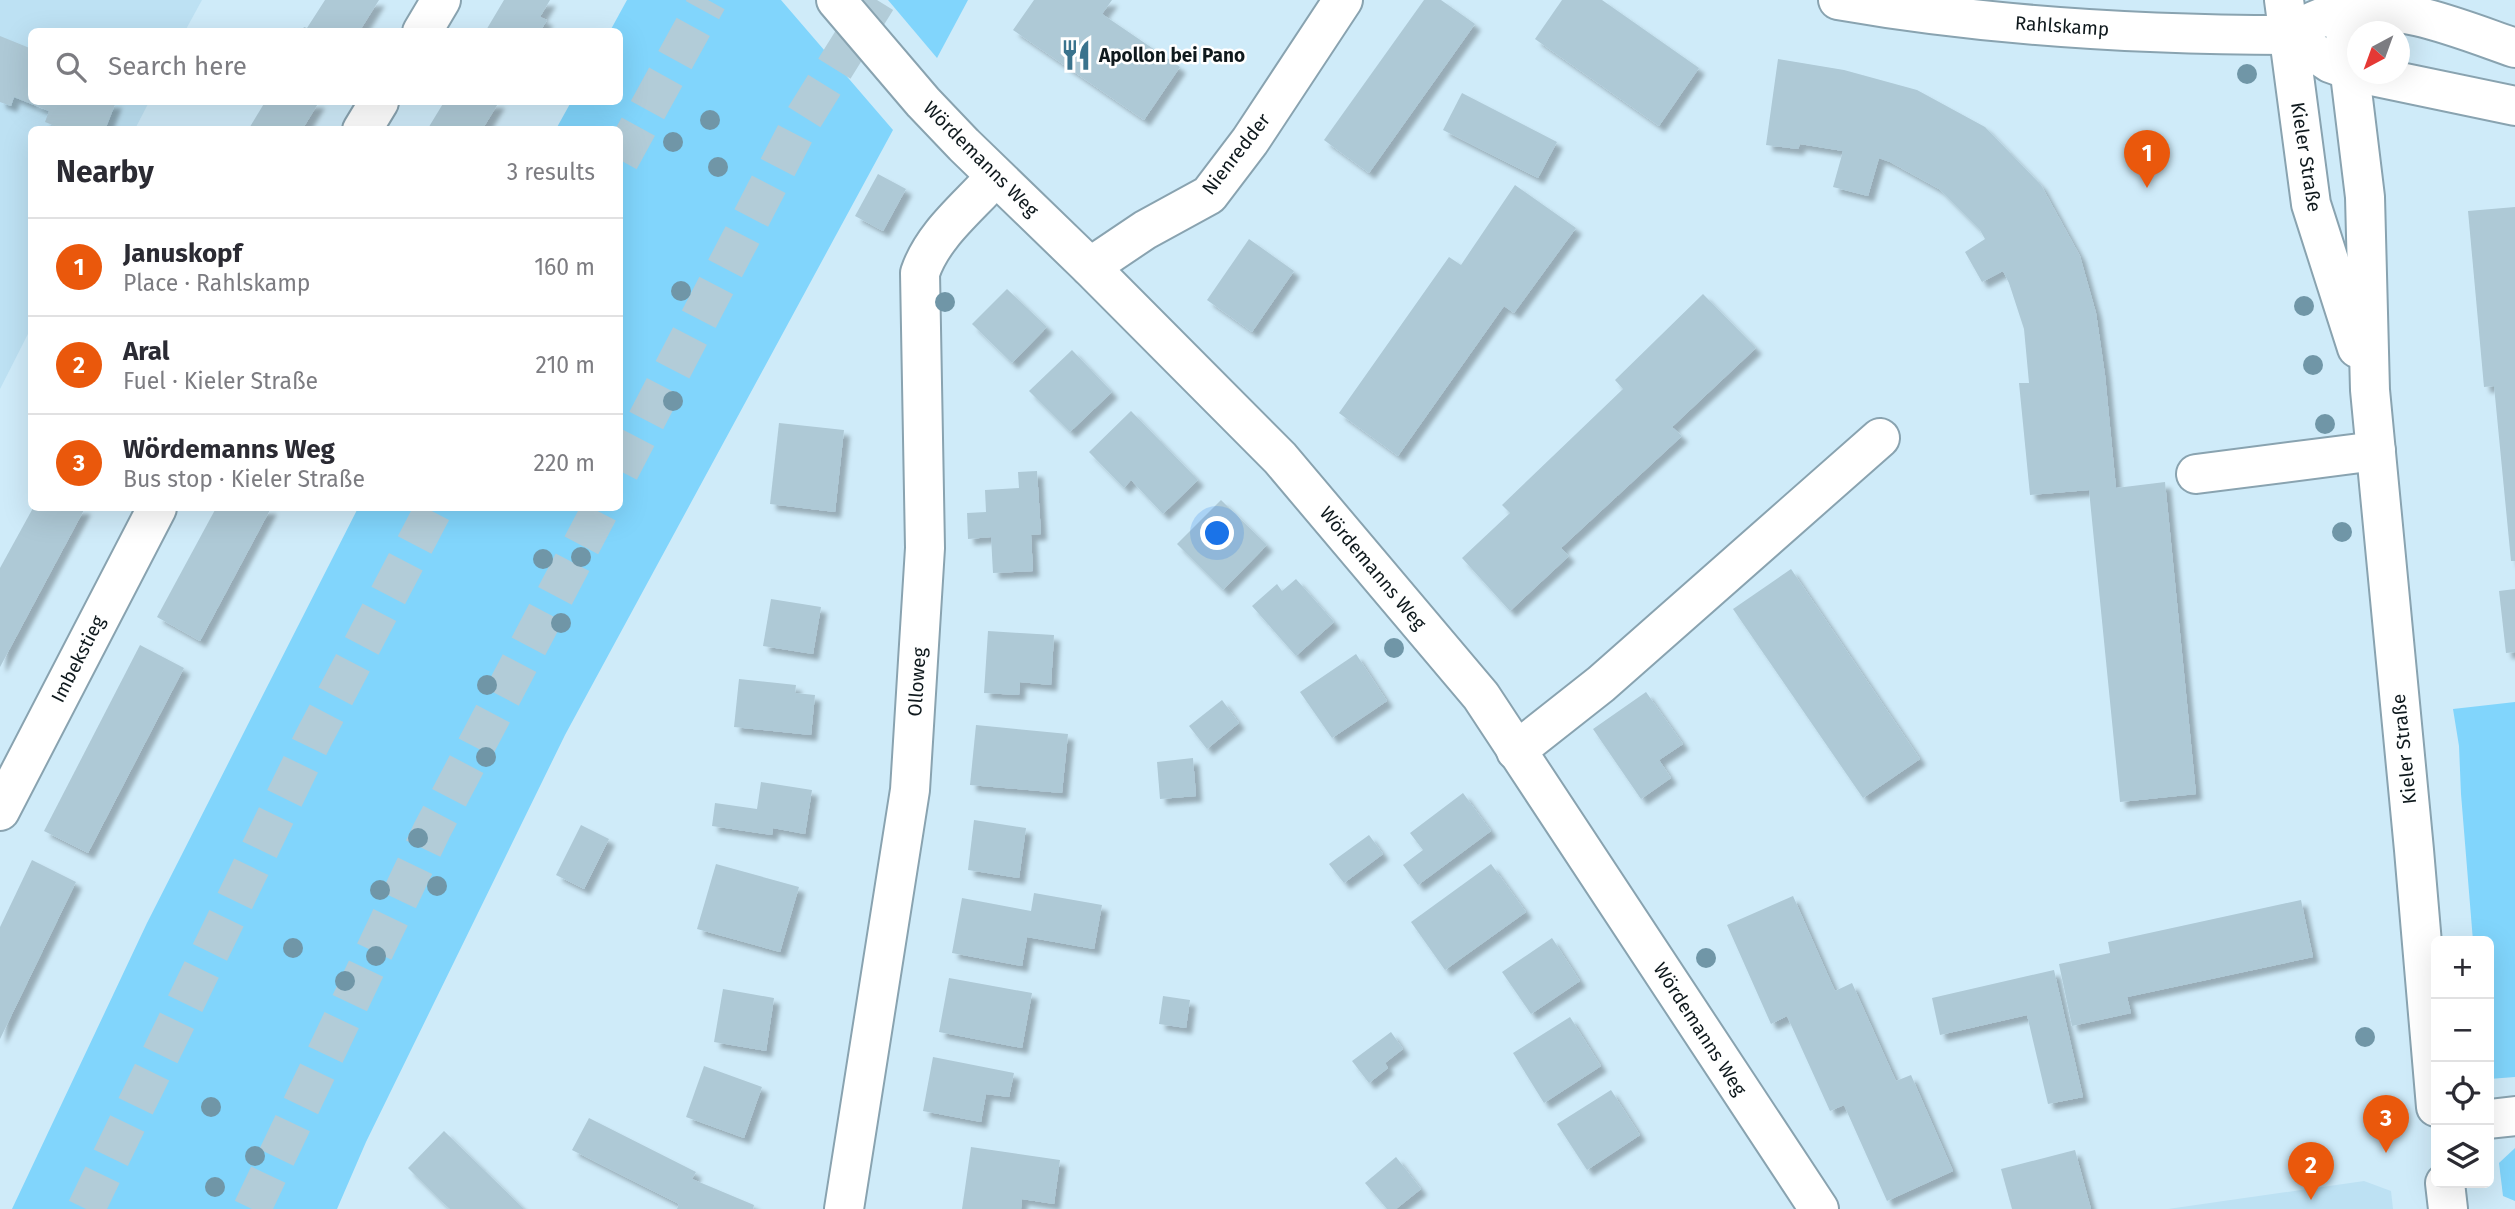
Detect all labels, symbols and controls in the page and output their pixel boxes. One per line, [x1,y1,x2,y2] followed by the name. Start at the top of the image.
[2014,11,2110,41] street label: Rahlskamp
[2347,21,2410,84] north arrow
[28,28,623,105] search box
[1059,38,1093,72] restaurant icon: Apollon bei Pano
[1098,44,1245,67] place label: Apollon bei Pano
[52,48,90,86] icon: search
[108,51,247,82] text: Search here
[919,97,1044,222] street label: Wördemanns Weg
[2286,100,2326,214] street label: Kieler Straße
[1197,108,1275,199] street label: Nienredder
[2124,130,2170,188] pin: 1
[56,154,154,190] text: Nearby
[507,158,595,186] text: 3 results
[123,238,242,269] text: Januskopf
[74,253,84,281] text: 1
[534,253,595,281] text: 160 m
[123,269,311,297] text: Place · Rahlskamp
[123,336,170,367] text: Aral
[73,351,85,379] text: 2
[536,351,595,379] text: 210 m
[123,367,318,395] text: Fuel · Kieler Straße
[123,434,335,465] text: Wördemanns Weg
[73,449,85,477] text: 3
[534,449,595,477] text: 220 m
[123,465,365,493] text: Bus stop · Kieler Straße
[1315,502,1431,634] street label: Wördemanns Weg
[1200,516,1234,550] your location
[46,612,110,706] street label: Imbekstieg
[903,647,931,717] street label: Olloweg
[2387,693,2421,805] street label: Kieler Straße
[2431,936,2494,1188] map controls
[2431,936,2494,999] button: +
[1649,958,1752,1100] street label: Wördemanns Weg
[2431,999,2494,1062] button: −
[2431,1062,2494,1125] button: locate
[2363,1095,2409,1153] pin: 3
[2431,1125,2494,1188] button: layers
[2288,1142,2334,1200] pin: 2

